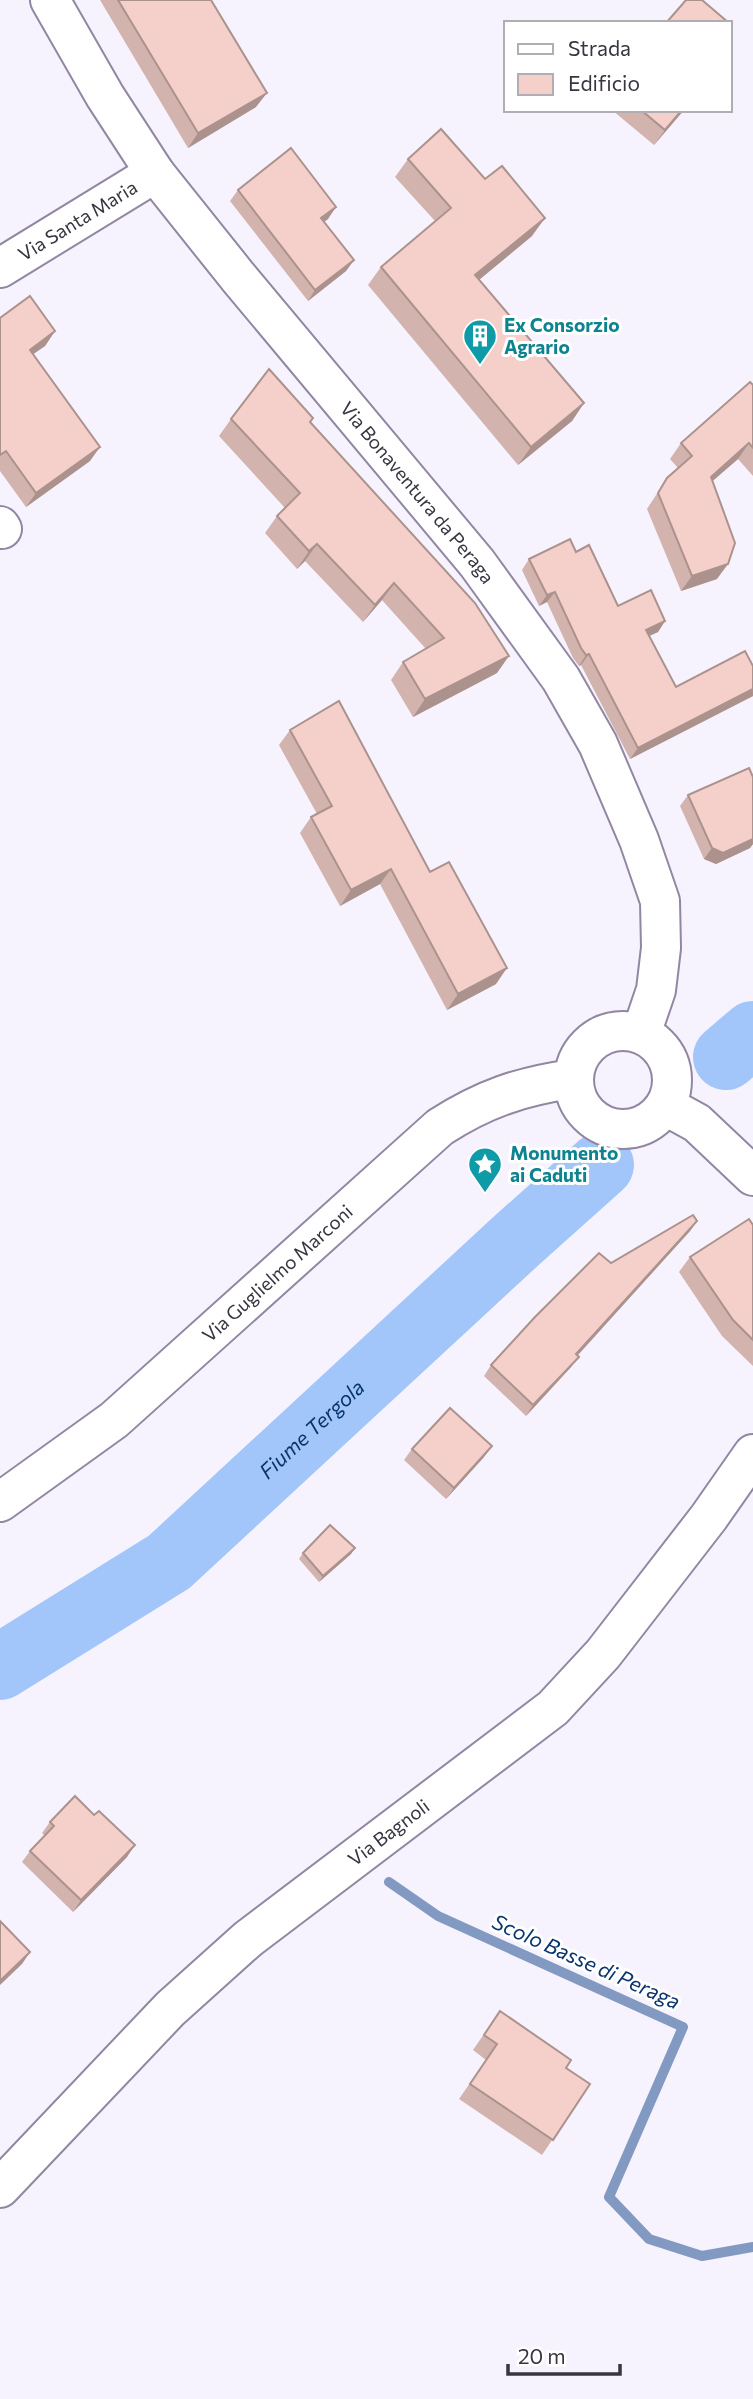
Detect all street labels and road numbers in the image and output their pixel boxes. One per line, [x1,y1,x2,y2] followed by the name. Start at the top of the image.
[14,175,141,265] street label: Via Santa Maria
[336,397,500,588] street label: Via Bonaventura da Peraga
[197,1199,357,1346] street label: Via Guglielmo Marconi
[343,1794,433,1870] street label: Via Bagnoli

